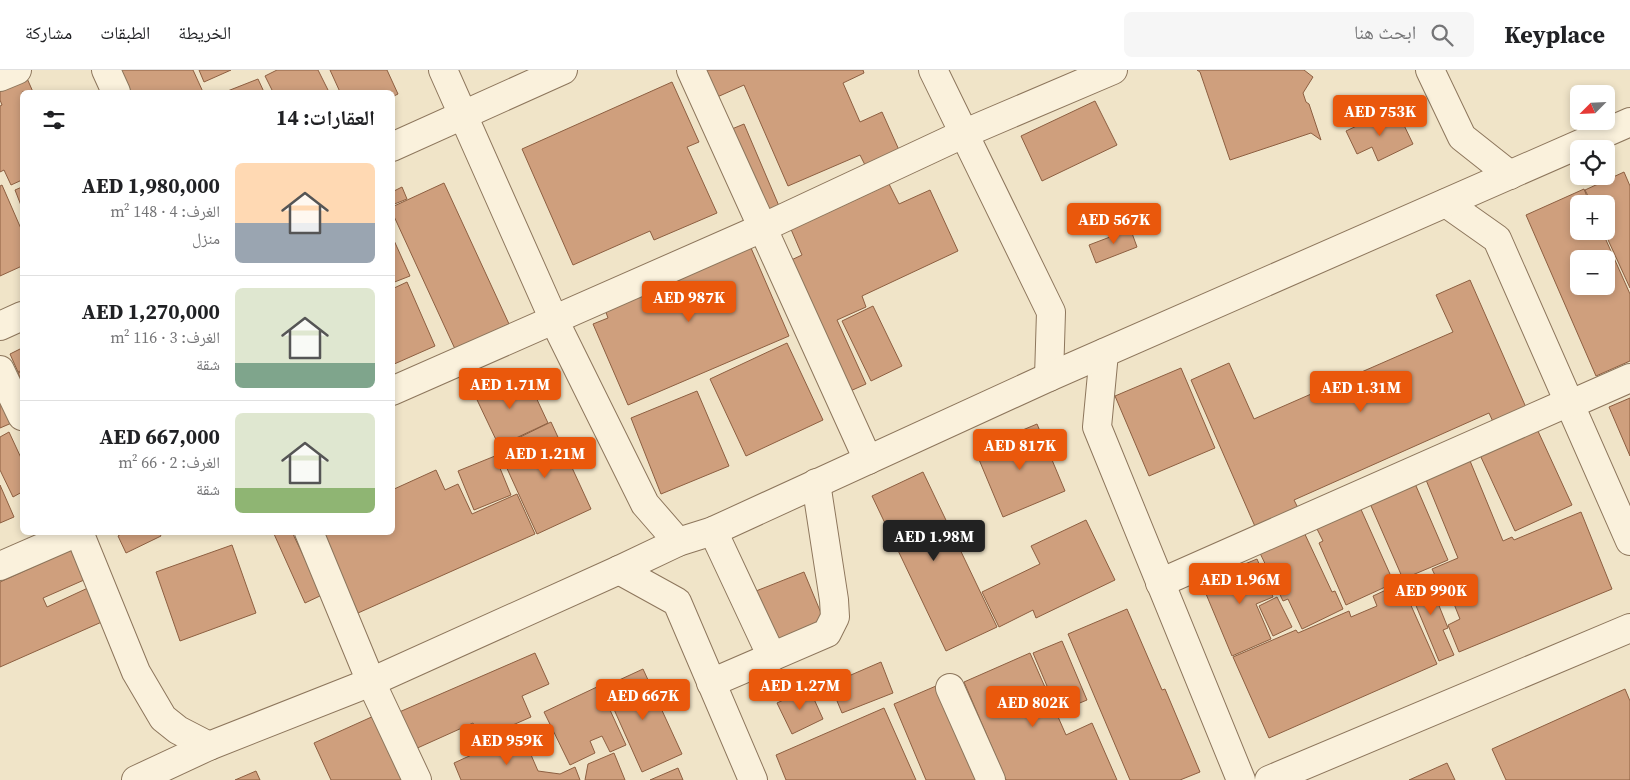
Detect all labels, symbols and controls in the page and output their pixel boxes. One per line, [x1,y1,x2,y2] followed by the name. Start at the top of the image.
[1124,12,1474,57] search box
[1504,18,1605,51] text: Keyplace
[1354,19,1416,45] text: ابحث هنا
[25,20,72,45] text: مشاركة
[100,20,150,45] text: الطبقات
[178,20,231,45] text: الخريطة
[1428,21,1456,49] icon: search
[1570,85,1615,130] north arrow
[1570,85,1615,295] map controls
[1328,94,1432,137] pin: AED 753K
[1344,100,1416,122] text: AED 753K
[276,103,375,132] text: العقارات: 14
[40,106,68,134] icon: filters
[1570,140,1615,185] button: locate
[82,171,220,200] text: AED 1,980,000
[275,183,335,243] icon: home
[1570,195,1615,240] button: +
[110,200,220,222] text: الغرف: 4 · 148 m²
[1062,202,1166,245] pin: AED 567K
[1078,208,1150,230] text: AED 567K
[192,227,220,249] text: منزل
[1570,250,1615,295] button: −
[637,280,741,323] pin: AED 987K
[653,286,725,308] text: AED 987K
[82,297,220,326] text: AED 1,270,000
[275,308,335,368] icon: home
[110,326,220,348] text: الغرف: 3 · 116 m²
[196,353,220,375] text: شقة
[453,368,567,410] pin: AED 1.71M
[1304,370,1418,413] pin: AED 1.31M
[470,373,550,395] text: AED 1.71M
[1321,376,1401,398] text: AED 1.31M
[100,422,220,451] text: AED 667,000
[968,428,1072,471] pin: AED 817K
[275,433,335,493] icon: home
[984,434,1056,456] text: AED 817K
[488,436,602,479] pin: AED 1.21M
[505,442,585,464] text: AED 1.21M
[118,451,220,473] text: الغرف: 2 · 66 m²
[196,478,220,500] text: شقة
[877,520,991,562] pin: AED 1.98M
[894,525,974,547] text: AED 1.98M
[1183,562,1297,605] pin: AED 1.96M
[1200,568,1280,590] text: AED 1.96M
[1379,574,1483,616] pin: AED 990K
[1395,579,1467,601] text: AED 990K
[743,668,857,711] pin: AED 1.27M
[760,674,840,696] text: AED 1.27M
[591,678,695,721] pin: AED 667K
[607,684,679,706] text: AED 667K
[981,686,1085,728] pin: AED 802K
[997,691,1069,713] text: AED 802K
[455,724,559,766] pin: AED 959K
[471,729,543,751] text: AED 959K

